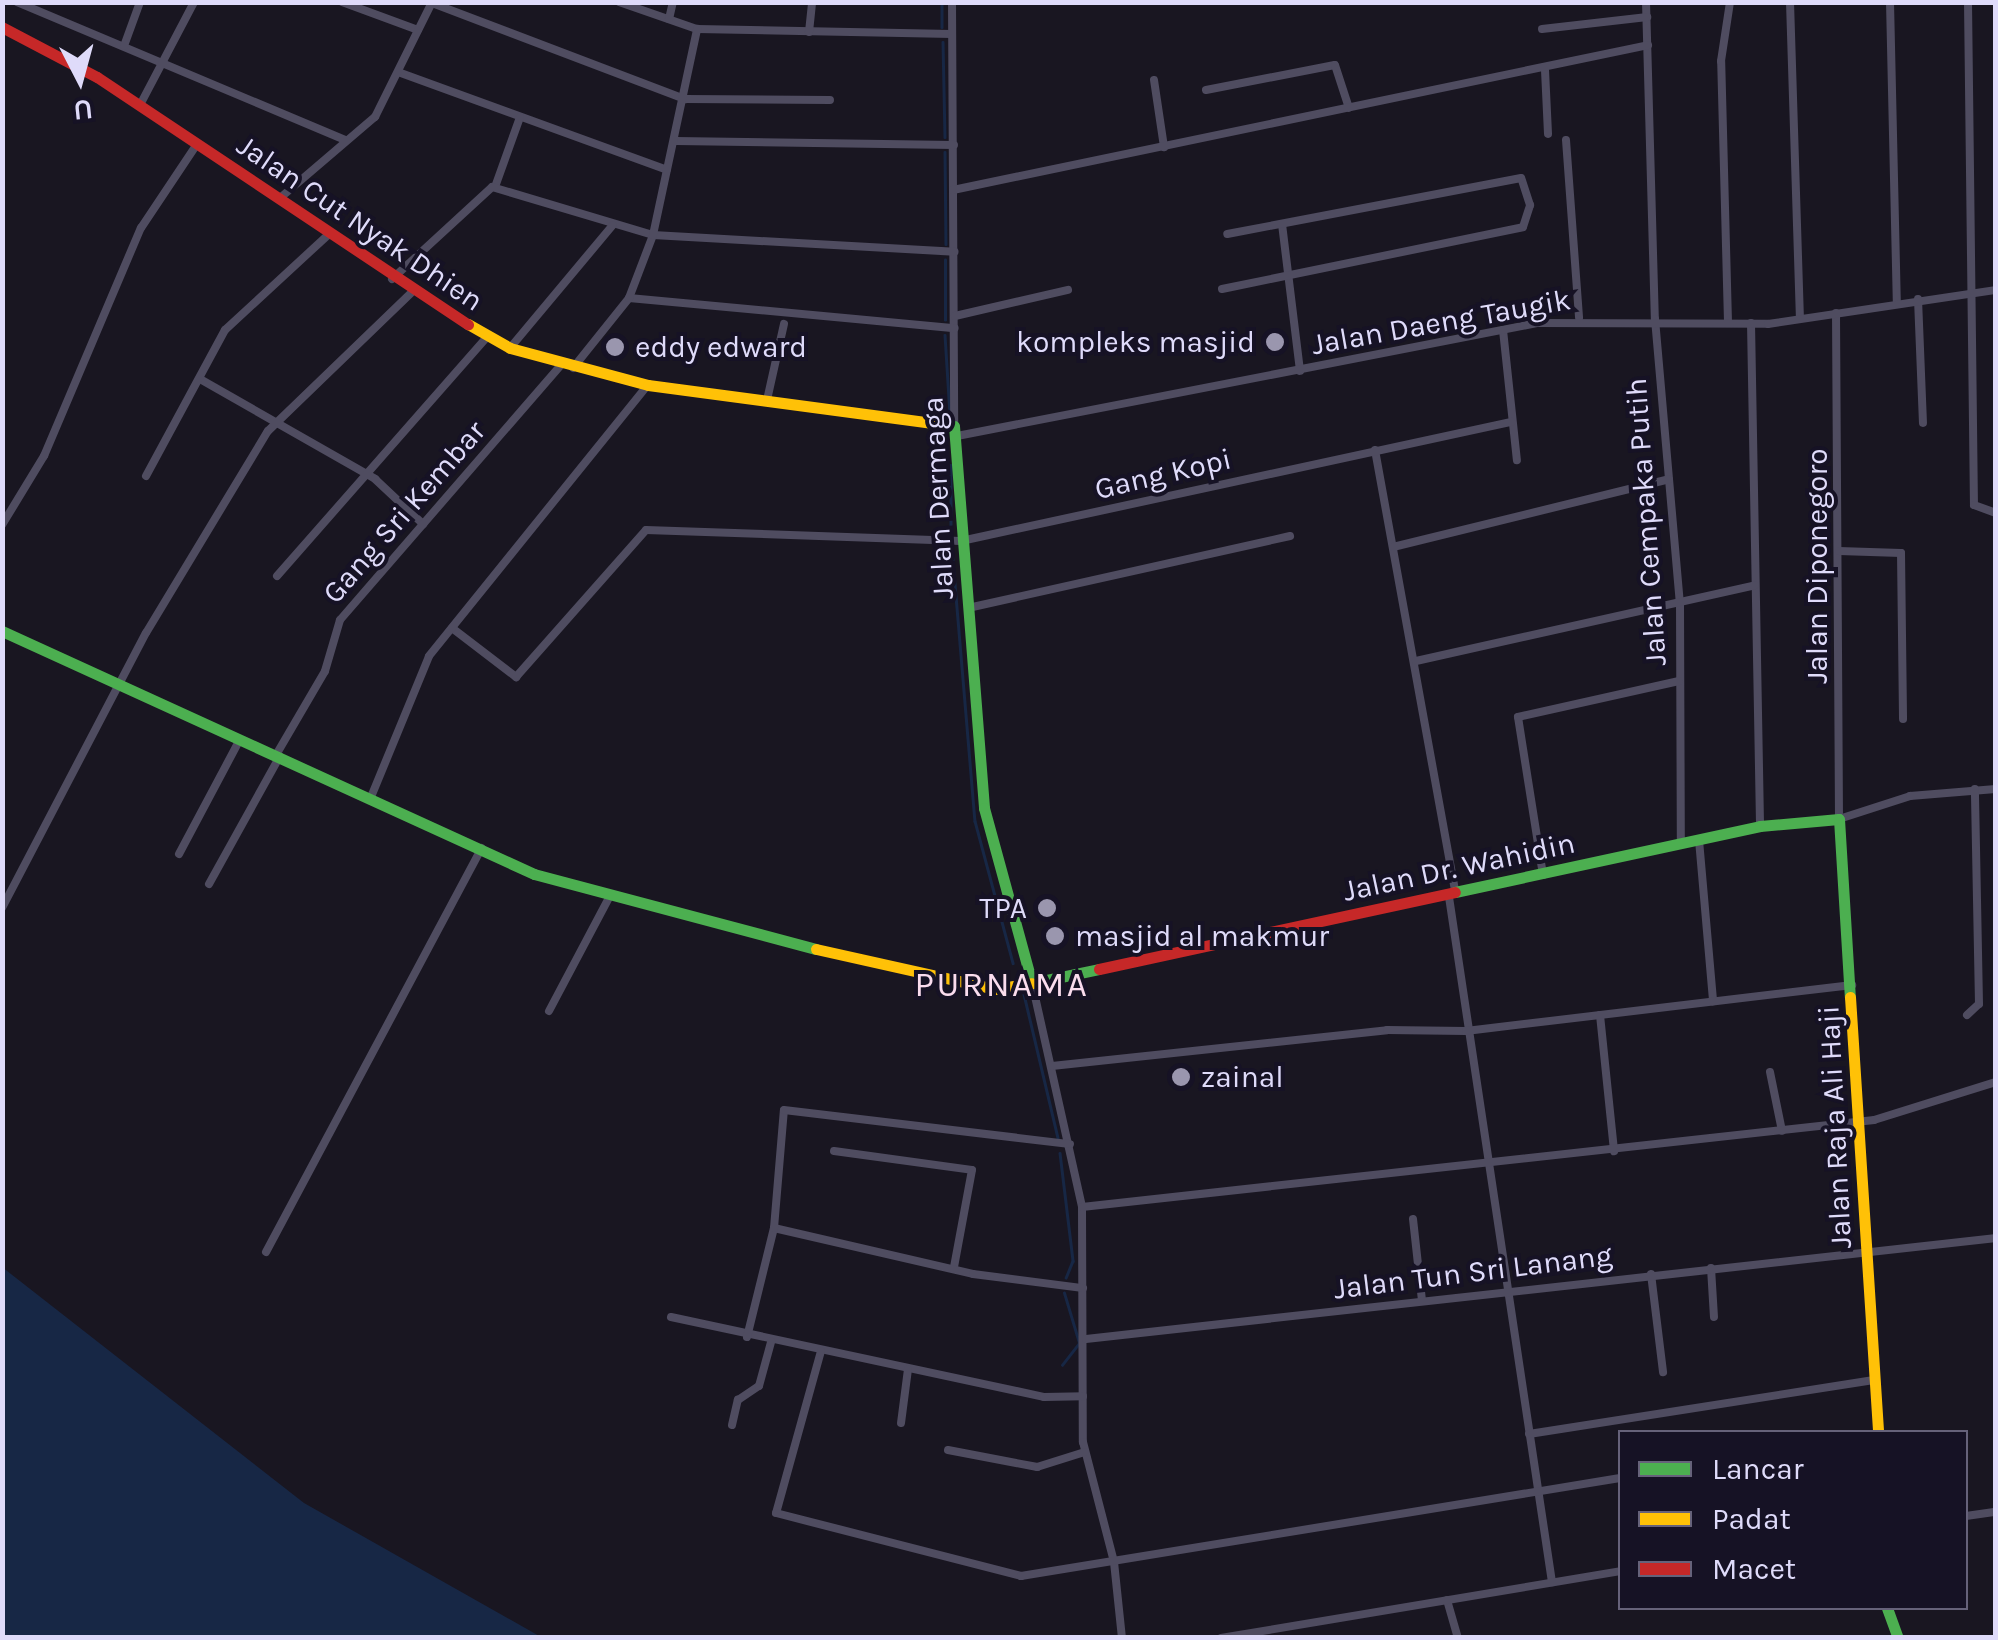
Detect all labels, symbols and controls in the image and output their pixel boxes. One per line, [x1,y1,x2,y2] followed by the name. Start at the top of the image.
[30,30,130,130] north arrow
[72,93,95,128] text: U
[230,127,490,319] street label: Jalan Cut Nyak Dhien
[1309,281,1573,363] street label: Jalan Daeng Taugik
[1016,324,1255,360] place label: kompleks masjid
[635,329,807,365] place label: eddy edward
[1264,331,1286,353] marker: kompleks masjid
[604,336,626,358] marker: eddy edward
[1618,377,1674,667] street label: Jalan Cempaka Putih
[915,396,961,600] street label: Jalan Dermaga
[315,413,493,611] street label: Gang Sri Kembar
[1091,441,1235,507] street label: Gang Kopi
[1799,448,1835,684] street label: Jalan Diponegoro
[1340,825,1578,909] street label: Jalan Dr. Wahidin
[979,890,1027,926] place label: TPA
[1036,897,1058,919] marker: TPA
[1075,918,1329,954] place label: masjid al makmur
[1044,925,1066,947] marker: masjid al makmur
[915,964,1089,1006] district label: PURNAMA
[1811,1005,1859,1249] street label: Jalan Raja Ali Haji
[1201,1059,1284,1095] place label: zainal
[1170,1066,1192,1088] marker: zainal
[1332,1237,1614,1307] street label: Jalan Tun Sri Lanang
[1618,1430,1968,1610] legend
[1712,1451,1804,1487] text: Lancar
[1712,1501,1791,1537] text: Padat
[1712,1551,1796,1587] text: Macet

